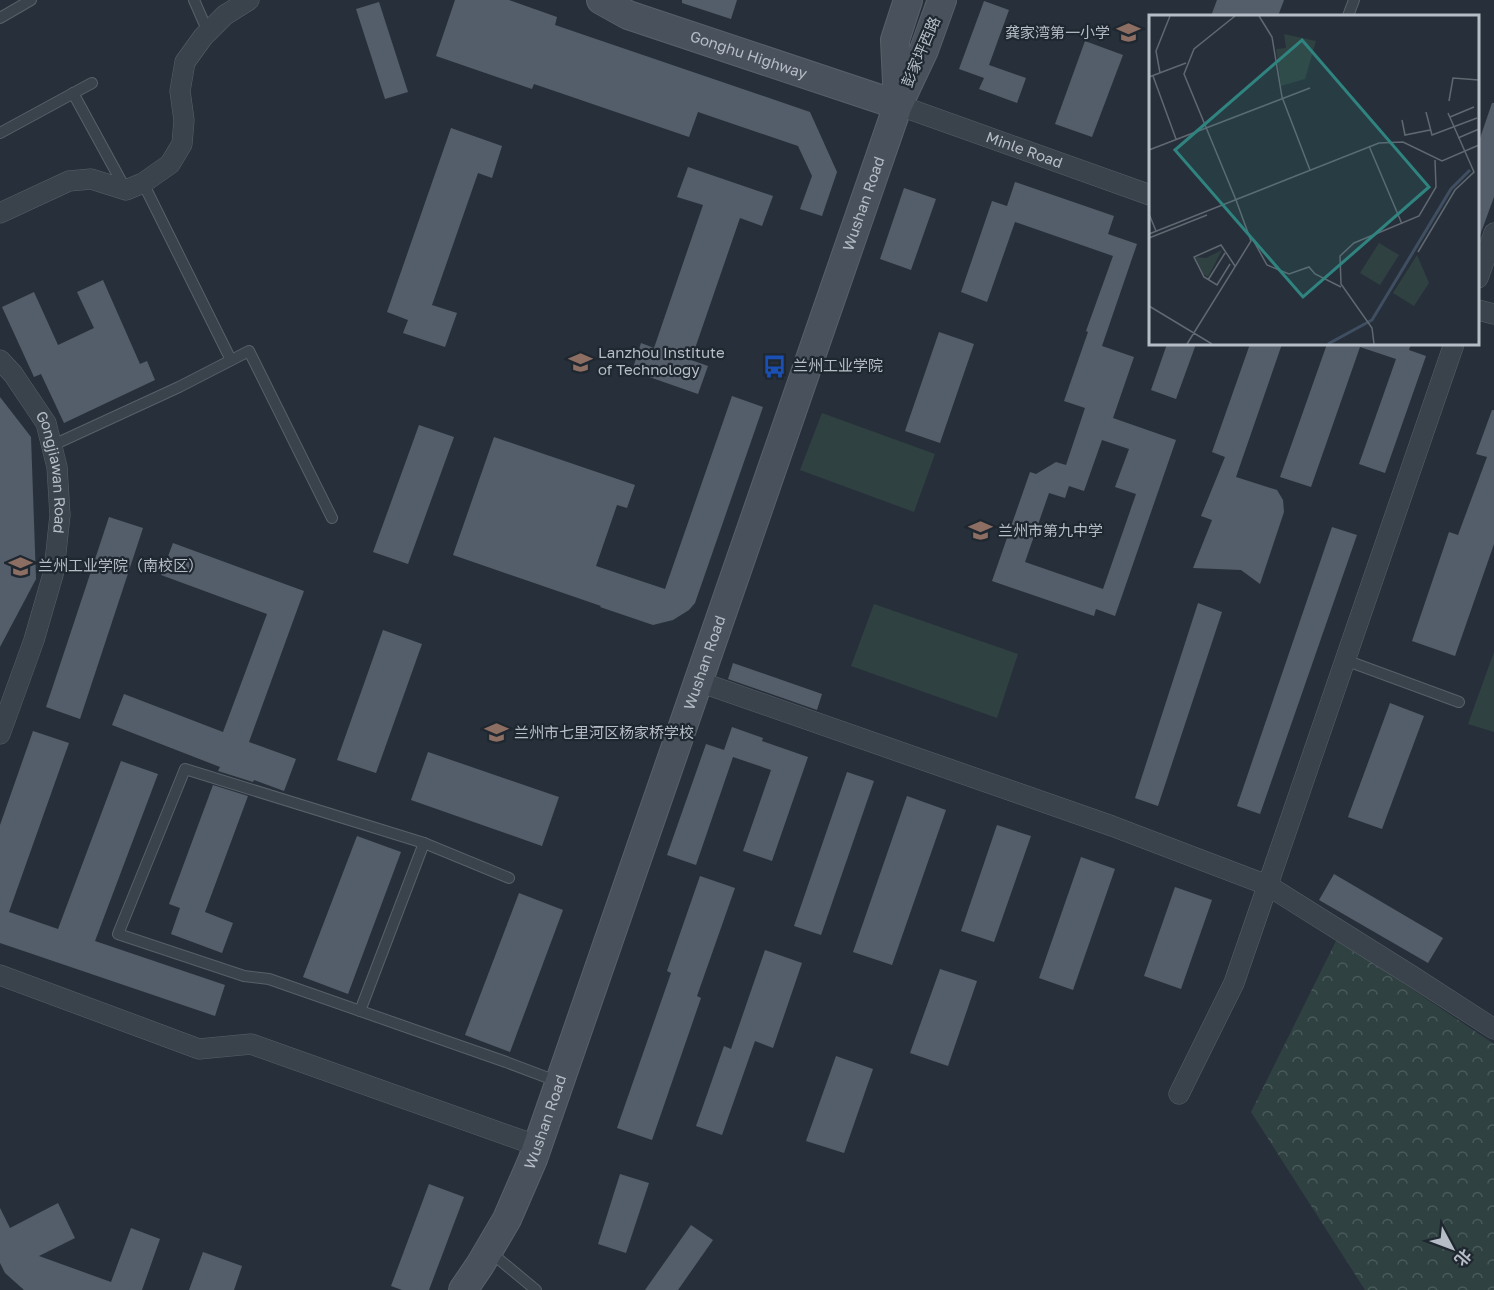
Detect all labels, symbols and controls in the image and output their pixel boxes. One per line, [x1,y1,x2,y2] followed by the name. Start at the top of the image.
[897,14,943,90] street label: 彭家坪西路
[1149,15,1479,345] inset map
[1115,20,1141,46] school or university icon: 龚家湾第一小学
[1005,23,1110,41] place label: 龚家湾第一小学
[688,26,810,82] street label: Gonghu Highway
[984,127,1065,171] street label: Minle Road
[838,154,888,253] street label: Wushan Road
[598,343,725,378] place label: Lanzhou Institute of Technology
[567,349,593,375] school or university icon: Lanzhou Institute of Technology
[762,353,788,379] bus stop icon: 兰州工业学院
[793,356,883,374] place label: 兰州工业学院
[32,407,70,535] street label: Gongjiawan Road
[967,518,993,544] school or university icon: 兰州市第九中学
[998,521,1103,539] place label: 兰州市第九中学
[7,553,33,579] school or university icon: 兰州工业学院（南校区）
[38,556,203,574] place label: 兰州工业学院（南校区）
[679,613,729,712] street label: Wushan Road
[483,720,509,746] school or university icon: 兰州市七里河区杨家桥学校
[514,723,694,741] place label: 兰州市七里河区杨家桥学校
[520,1072,569,1172] street label: Wushan Road
[1422,1218,1482,1278] north arrow
[1451,1245,1476,1270] text: 北

